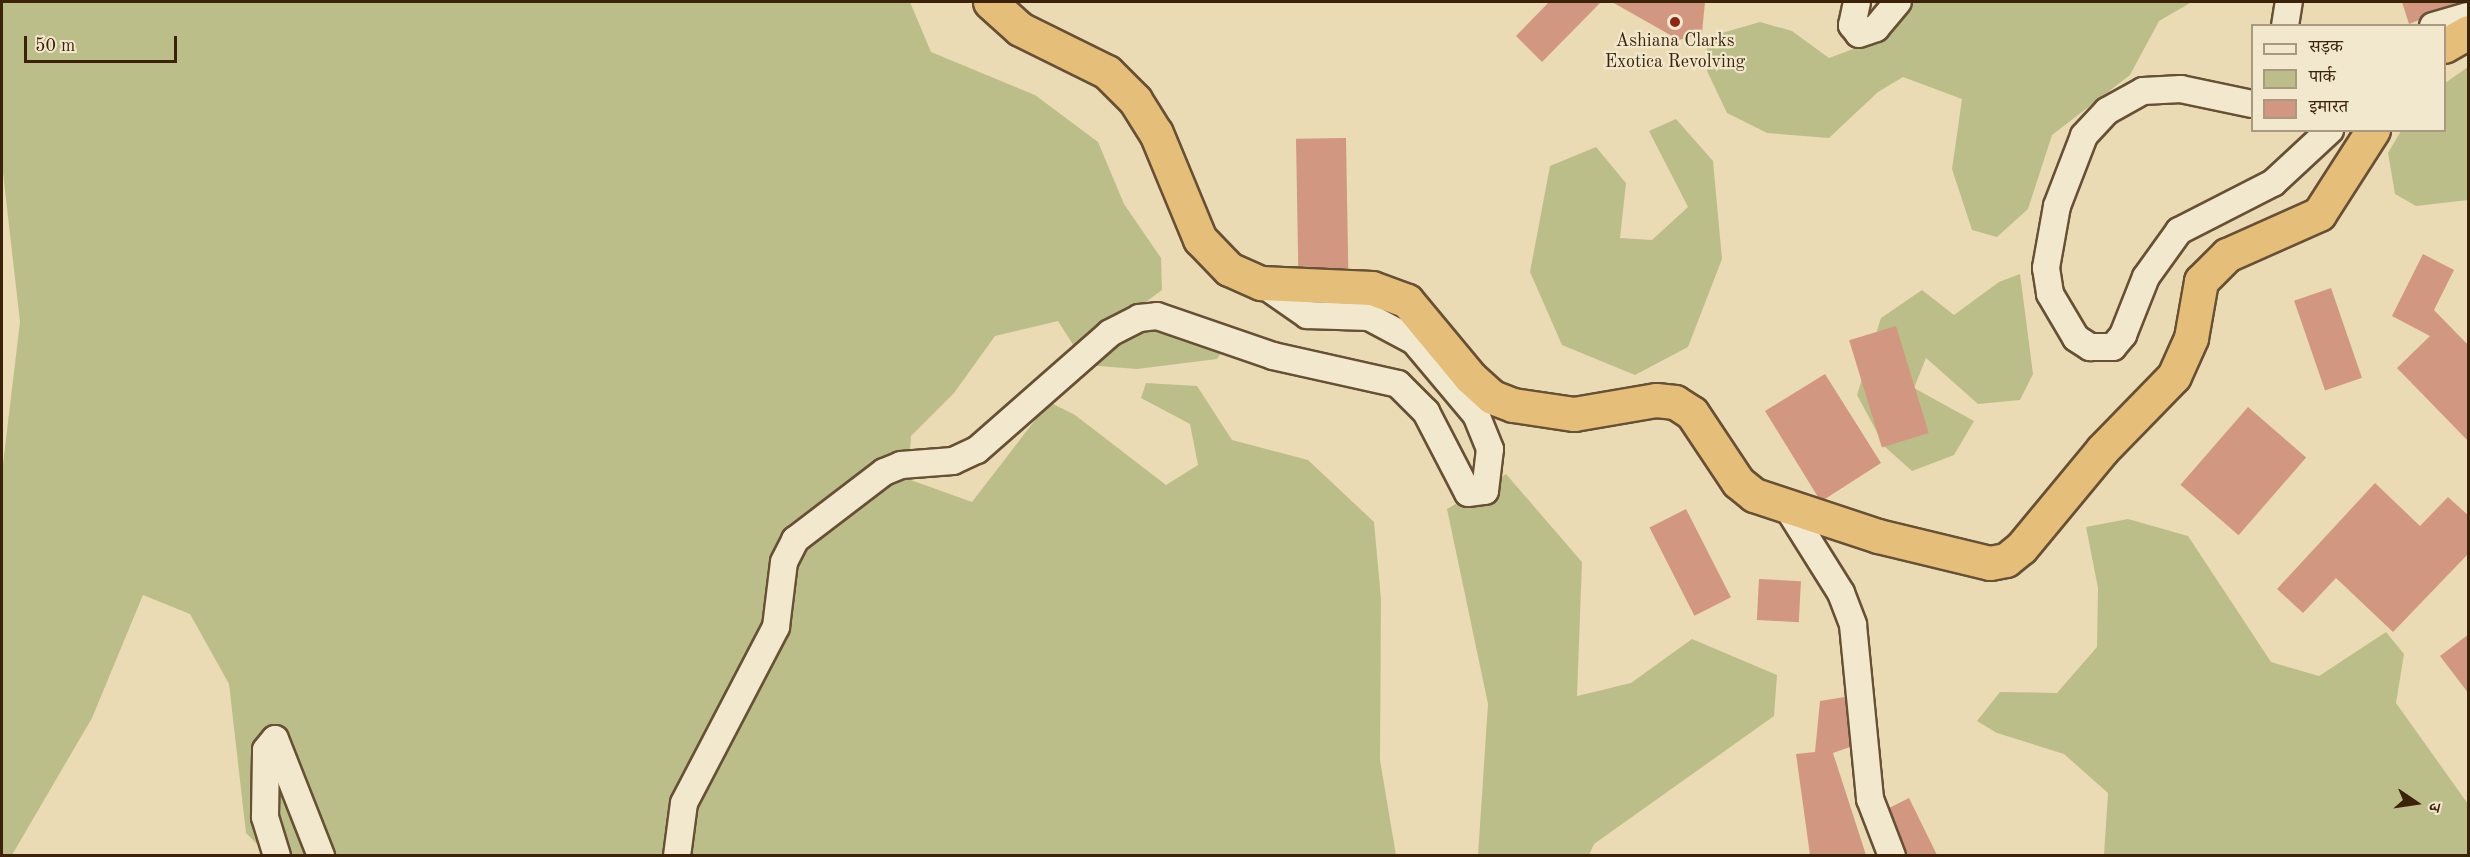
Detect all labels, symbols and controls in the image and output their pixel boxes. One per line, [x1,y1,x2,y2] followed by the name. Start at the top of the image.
[1668,15,1682,29] marker: Ashiana Clarks Exotica Revolving
[27,24,180,62] scale bar
[2251,24,2446,132] legend
[1605,31,1745,74] place label: Ashiana Clarks Exotica Revolving
[35,37,75,55] text: 50 m
[2309,38,2343,56] text: सड़क
[2309,68,2336,86] text: पार्क
[2309,98,2348,116] text: इमारत
[2386,773,2446,833] north arrow
[2425,801,2442,813] text: उ

